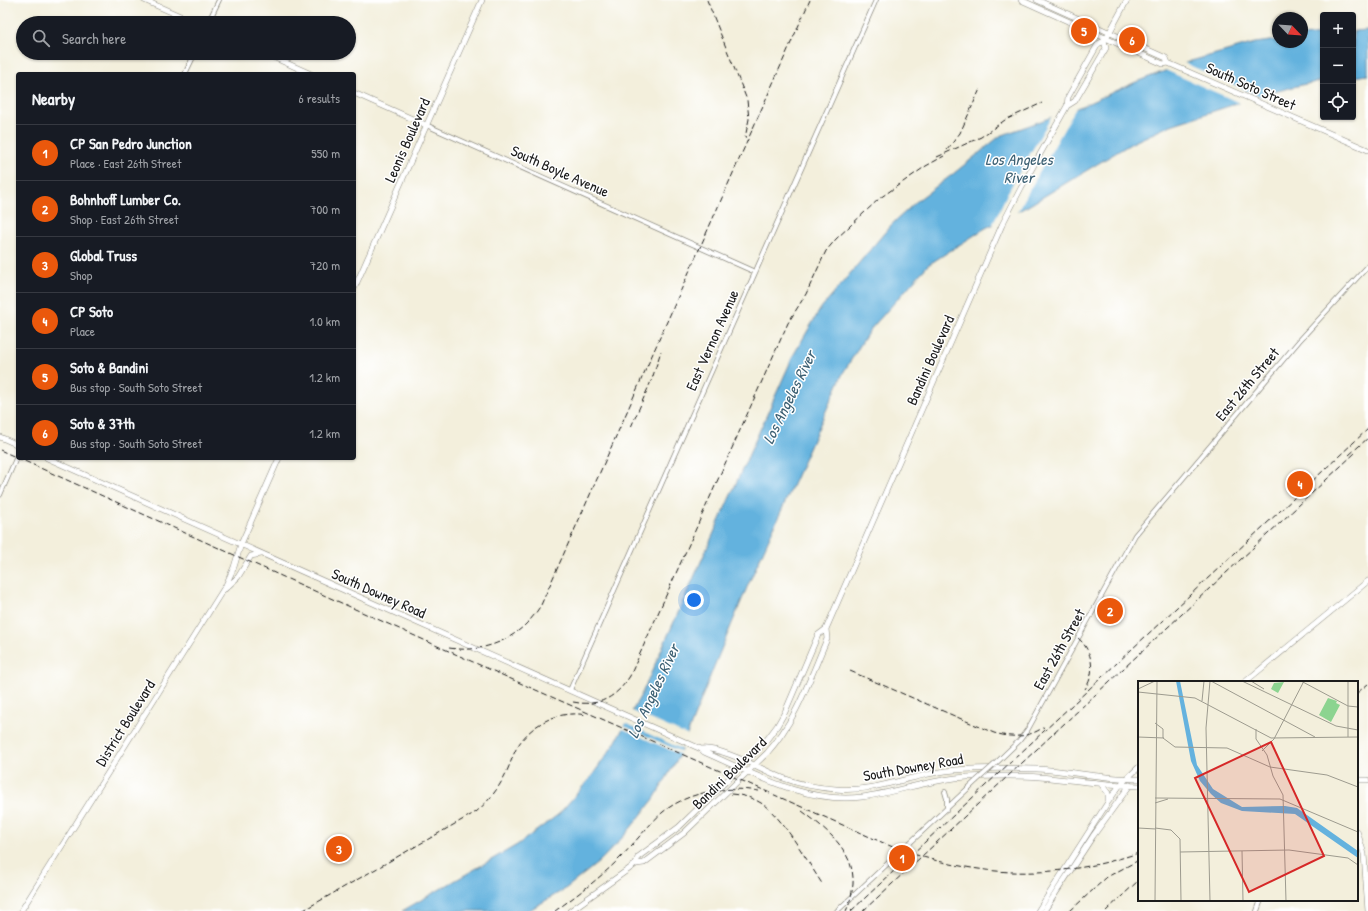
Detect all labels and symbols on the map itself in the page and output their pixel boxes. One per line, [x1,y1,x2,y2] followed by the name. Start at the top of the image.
[1272,12,1308,48] north arrow
[1071,16,1097,46] pin: 5
[1119,25,1145,55] pin: 6
[1203,57,1300,116] street label: South Soto Street
[379,94,435,185] street label: Leonis Boulevard
[508,140,612,202] street label: South Boyle Avenue
[985,148,1055,188] water label: Los Angeles River
[680,286,744,394] street label: East Vernon Avenue
[901,312,959,408] street label: Bandini Boulevard
[1210,342,1284,425] street label: East 26th Street
[757,345,822,447] water label: Los Angeles River
[1287,469,1313,499] pin: 4
[329,563,430,623] street label: South Downey Road
[684,590,704,610] your location
[1097,596,1123,626] pin: 2
[1028,604,1090,693] street label: East 26th Street
[622,639,685,741] water label: Los Angeles River
[90,676,160,770] street label: District Boulevard
[1138,681,1358,901] inset map
[687,732,771,814] street label: Bandini Boulevard
[861,748,965,786] street label: South Downey Road
[326,834,352,864] pin: 3
[889,843,915,873] pin: 1

